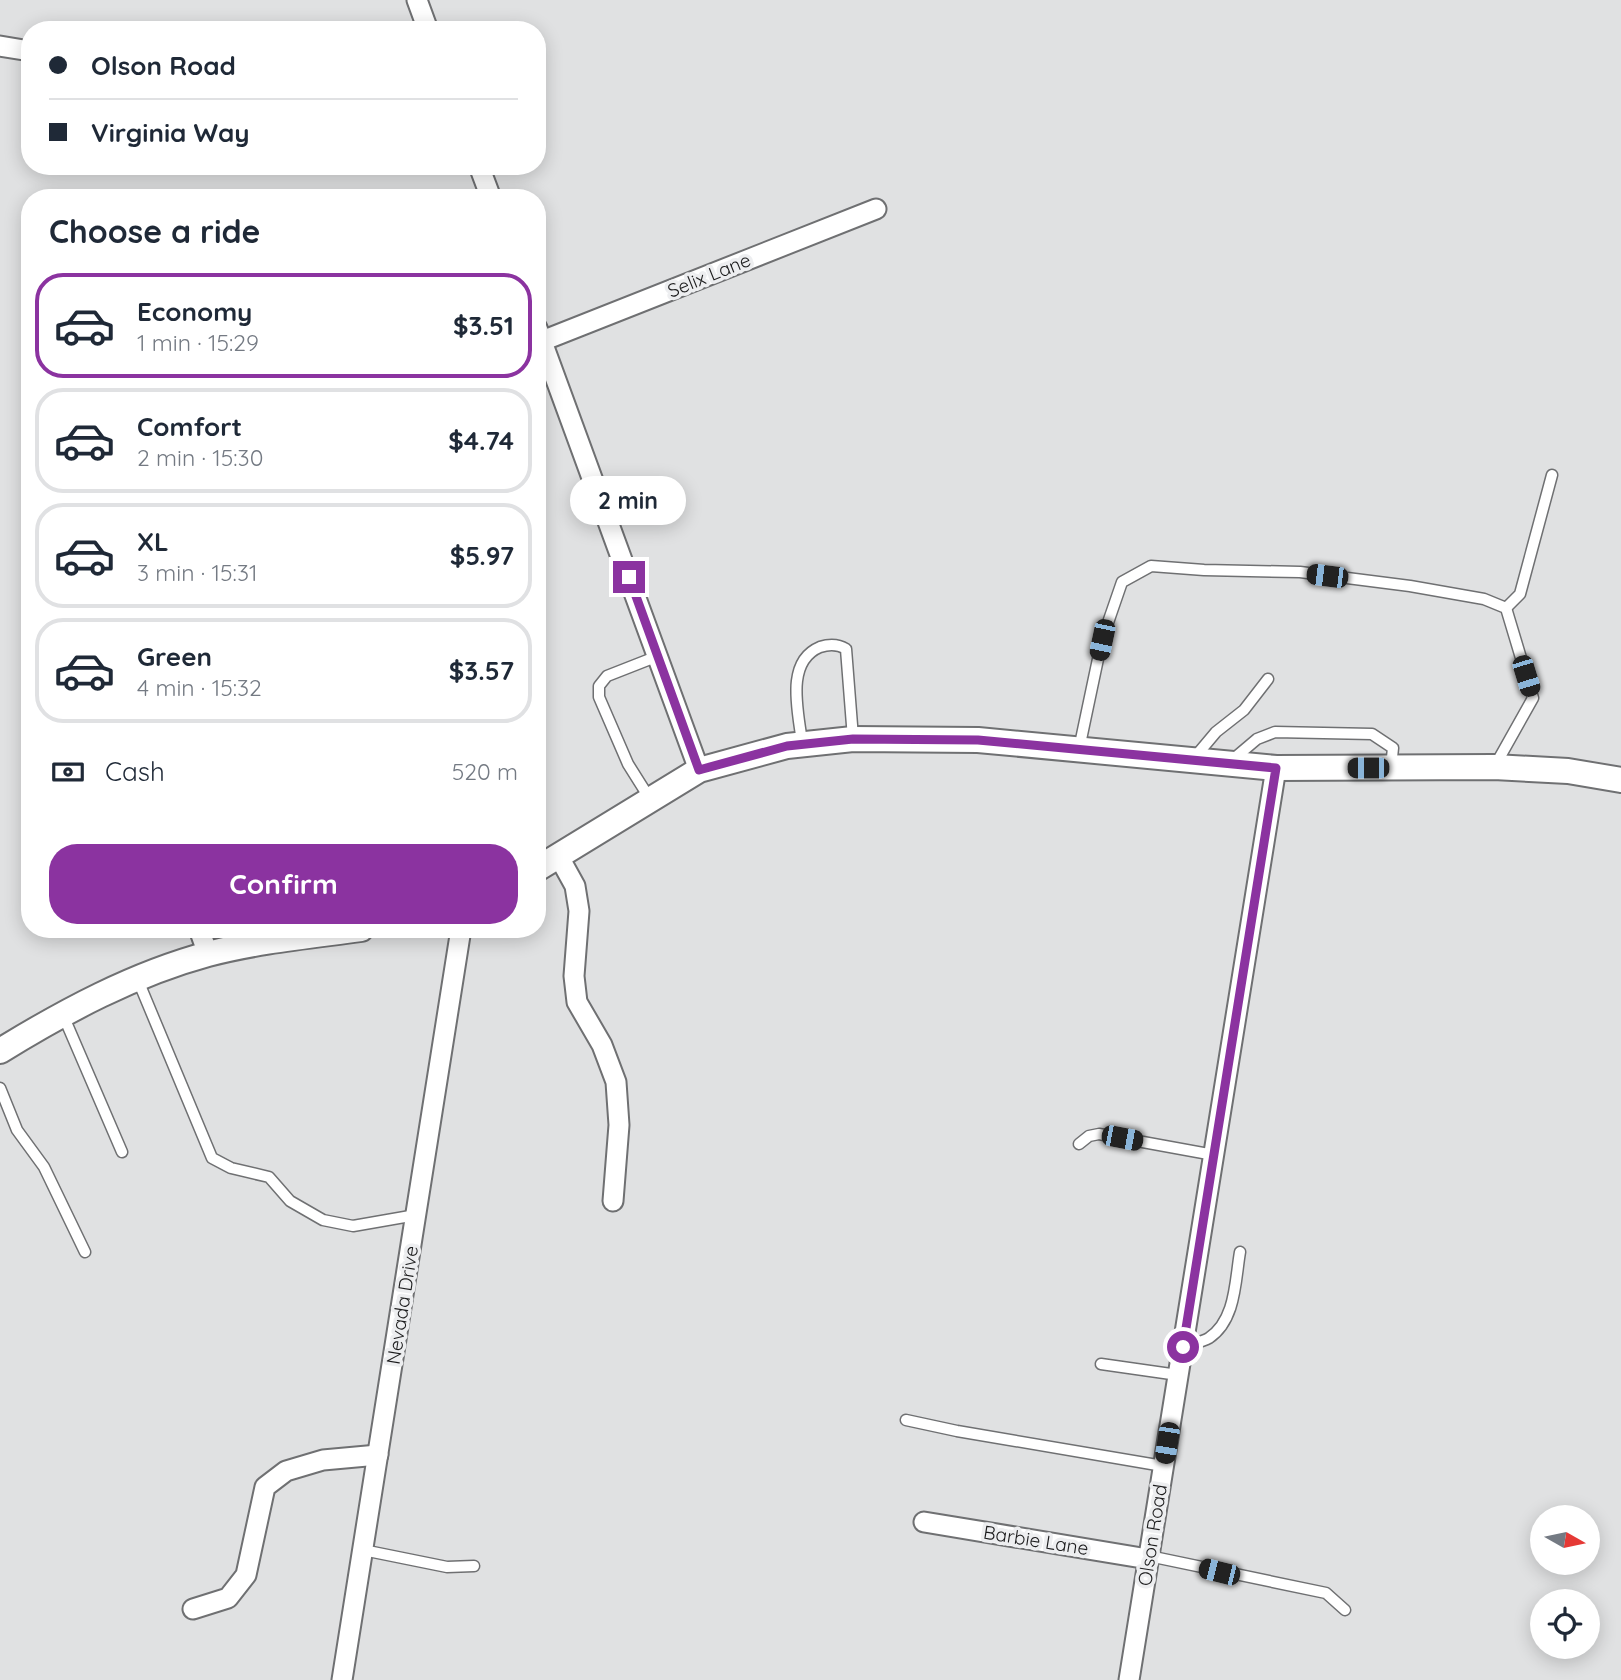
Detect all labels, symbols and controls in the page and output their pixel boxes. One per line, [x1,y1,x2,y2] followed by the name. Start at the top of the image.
[91,49,236,82] text: Olson Road
[91,116,250,149] text: Virginia Way
[49,211,261,251] text: Choose a ride
[664,247,754,303] street label: Selix Lane
[53,294,116,357] icon: car
[137,295,252,328] text: Economy
[453,309,514,342] text: $3.51
[137,328,259,357] text: 1 min · 15:29
[53,409,116,472] icon: car
[137,410,242,443] text: Comfort
[448,424,514,457] text: $4.74
[137,443,263,472] text: 2 min · 15:30
[571,476,687,524] callout: 2 min
[598,486,658,515] text: 2 min
[53,524,116,587] icon: car
[137,525,169,558] text: XL
[450,539,514,572] text: $5.97
[137,558,257,587] text: 3 min · 15:31
[613,561,645,593] route end
[1305,563,1350,589] car
[1088,617,1117,663] car
[53,639,116,702] icon: car
[137,640,212,673] text: Green
[1510,653,1543,699] car
[449,654,514,687] text: $3.57
[137,673,262,702] text: 4 min · 15:32
[49,753,87,791] icon: cash
[105,755,165,788] text: Cash
[452,757,518,786] text: 520 m
[1348,758,1390,779] car
[49,844,518,924] button: Confirm
[1100,1124,1145,1152] car
[381,1244,423,1366] street label: Nevada Drive
[1167,1331,1199,1363] route start
[1154,1421,1181,1465] car
[1132,1482,1172,1588] street label: Olson Road
[1530,1505,1600,1575] north arrow
[1530,1505,1600,1659] map controls
[982,1520,1090,1560] street label: Barbie Lane
[1197,1557,1242,1587] car
[1530,1589,1600,1659] button: locate

